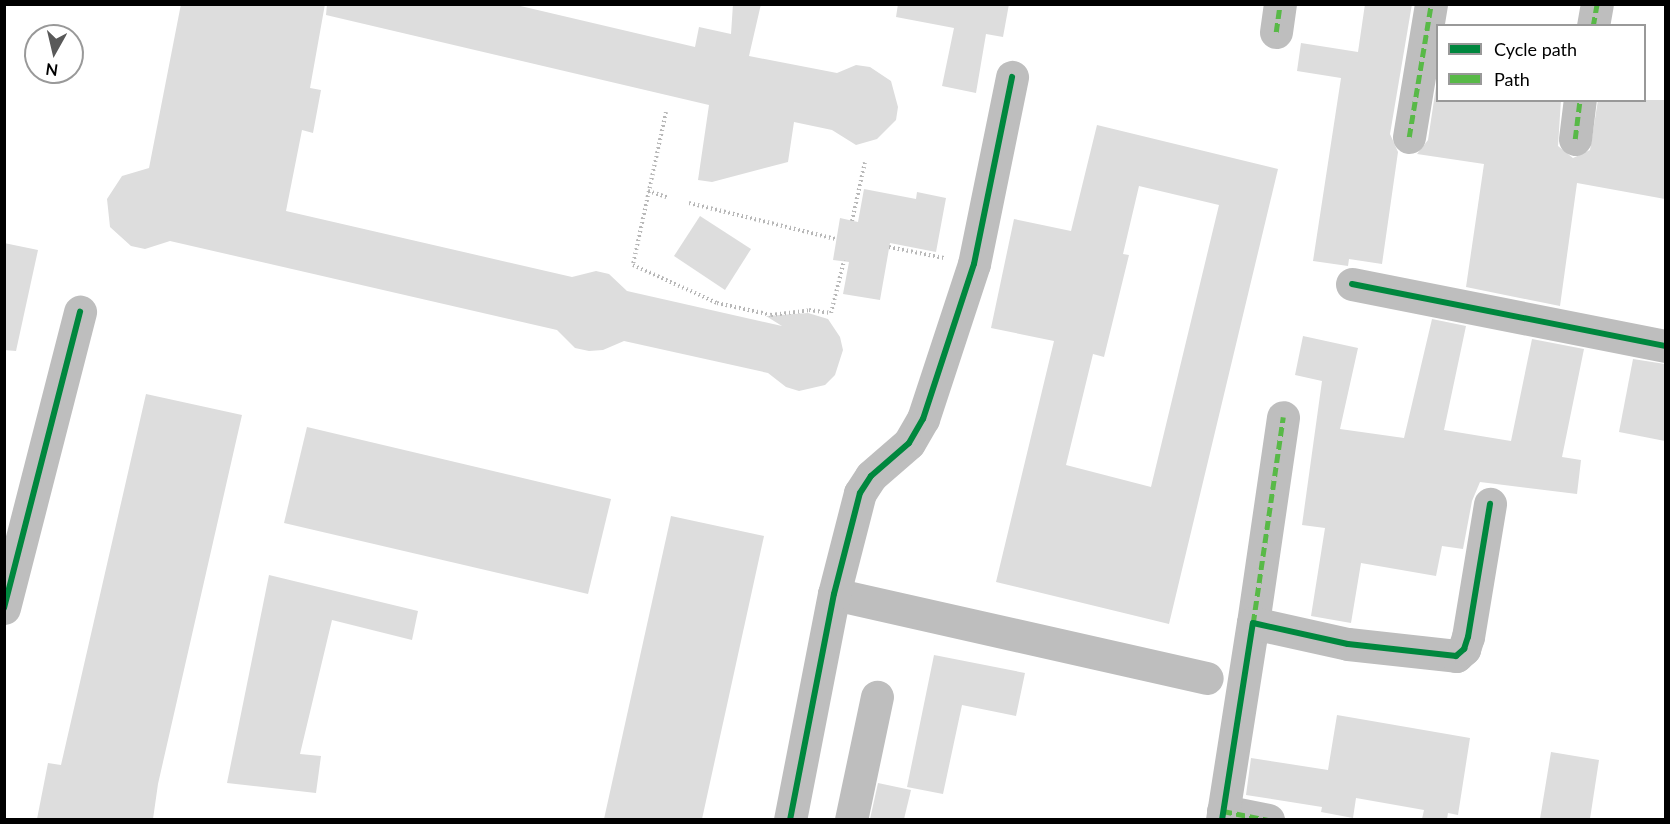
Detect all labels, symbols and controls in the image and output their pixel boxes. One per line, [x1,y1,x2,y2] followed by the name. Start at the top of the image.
[24,24,84,84] north arrow
[1436,24,1646,102] legend
[1494,38,1577,60] text: Cycle path
[44,60,59,81] text: N
[1494,68,1530,90] text: Path

